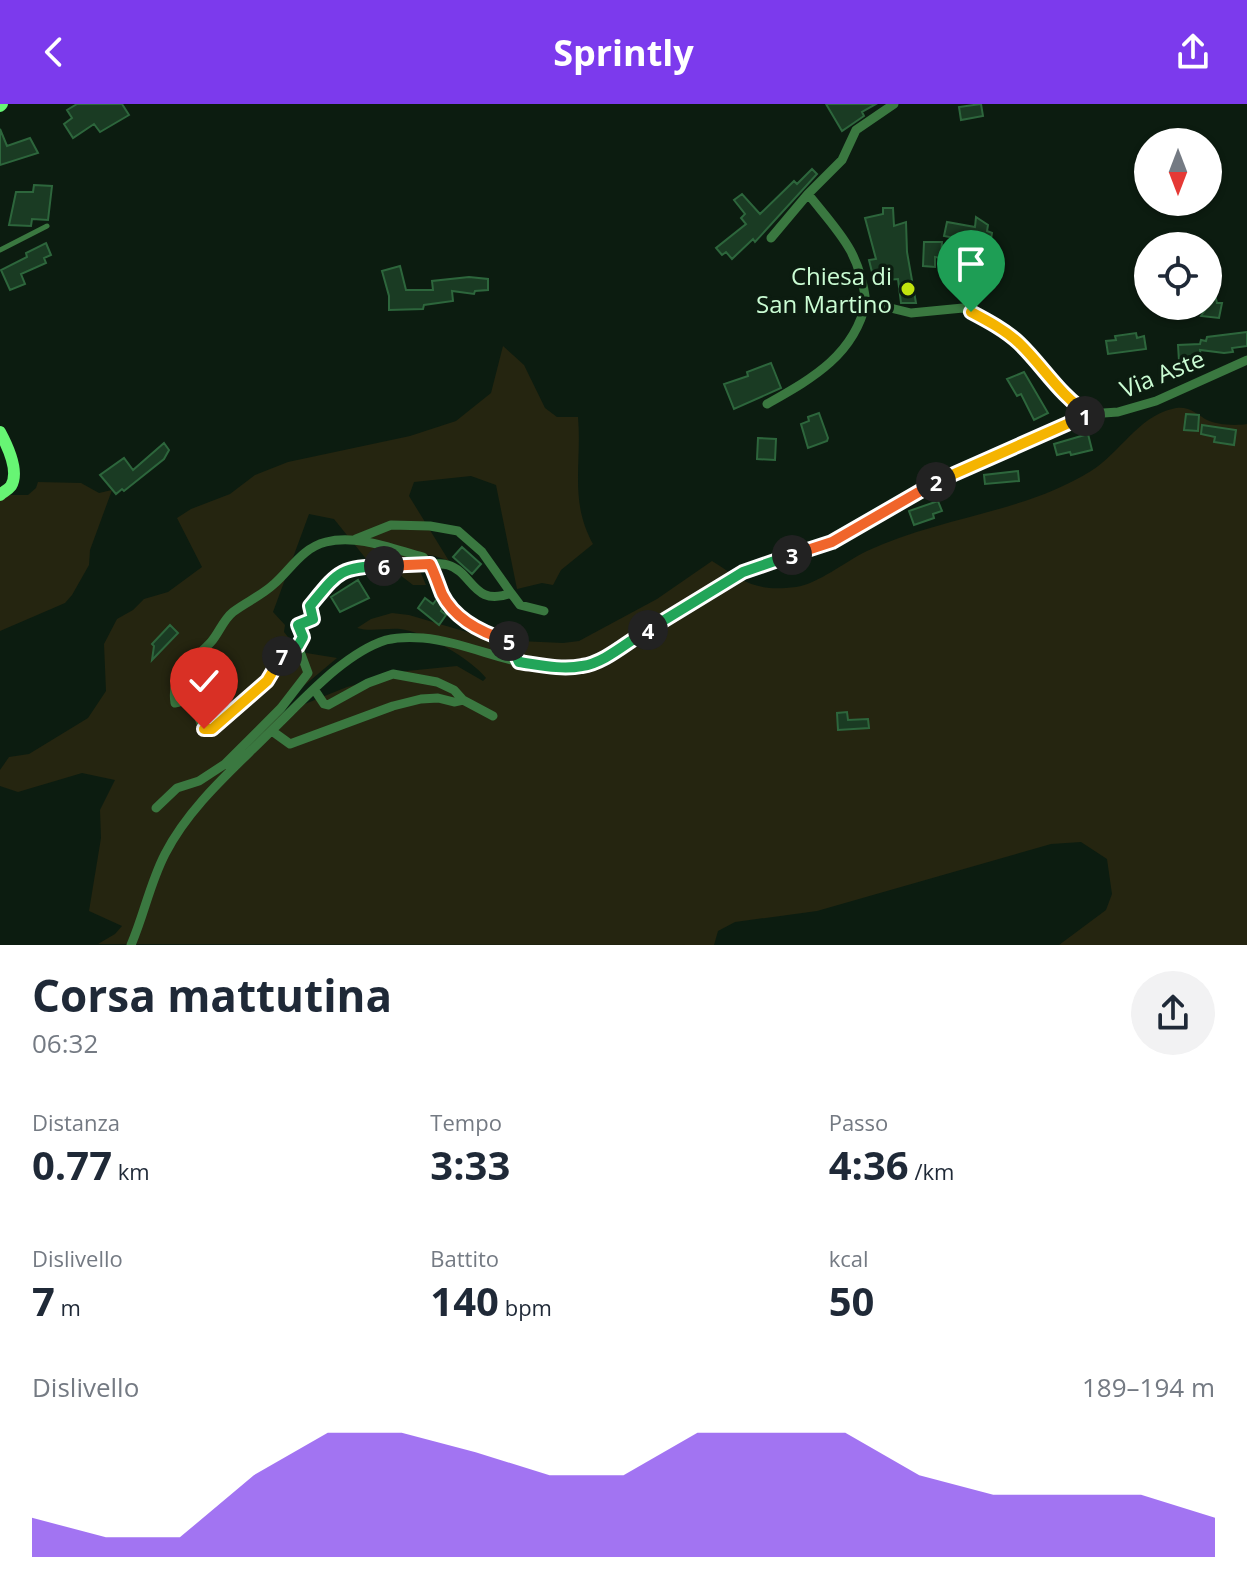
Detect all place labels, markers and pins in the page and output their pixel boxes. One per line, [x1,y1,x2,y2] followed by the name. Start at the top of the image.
[937,230,1005,312] pin
[756,259,892,320] place label: Chiesa di San Martino
[899,280,917,298] marker: Chiesa di San Martino
[1065,396,1105,436] pin: 1
[916,462,956,502] pin: 2
[772,535,812,575] pin: 3
[364,546,404,586] pin: 6
[628,610,668,650] pin: 4
[489,621,529,661] pin: 5
[262,636,302,676] pin: 7
[170,647,238,729] pin

